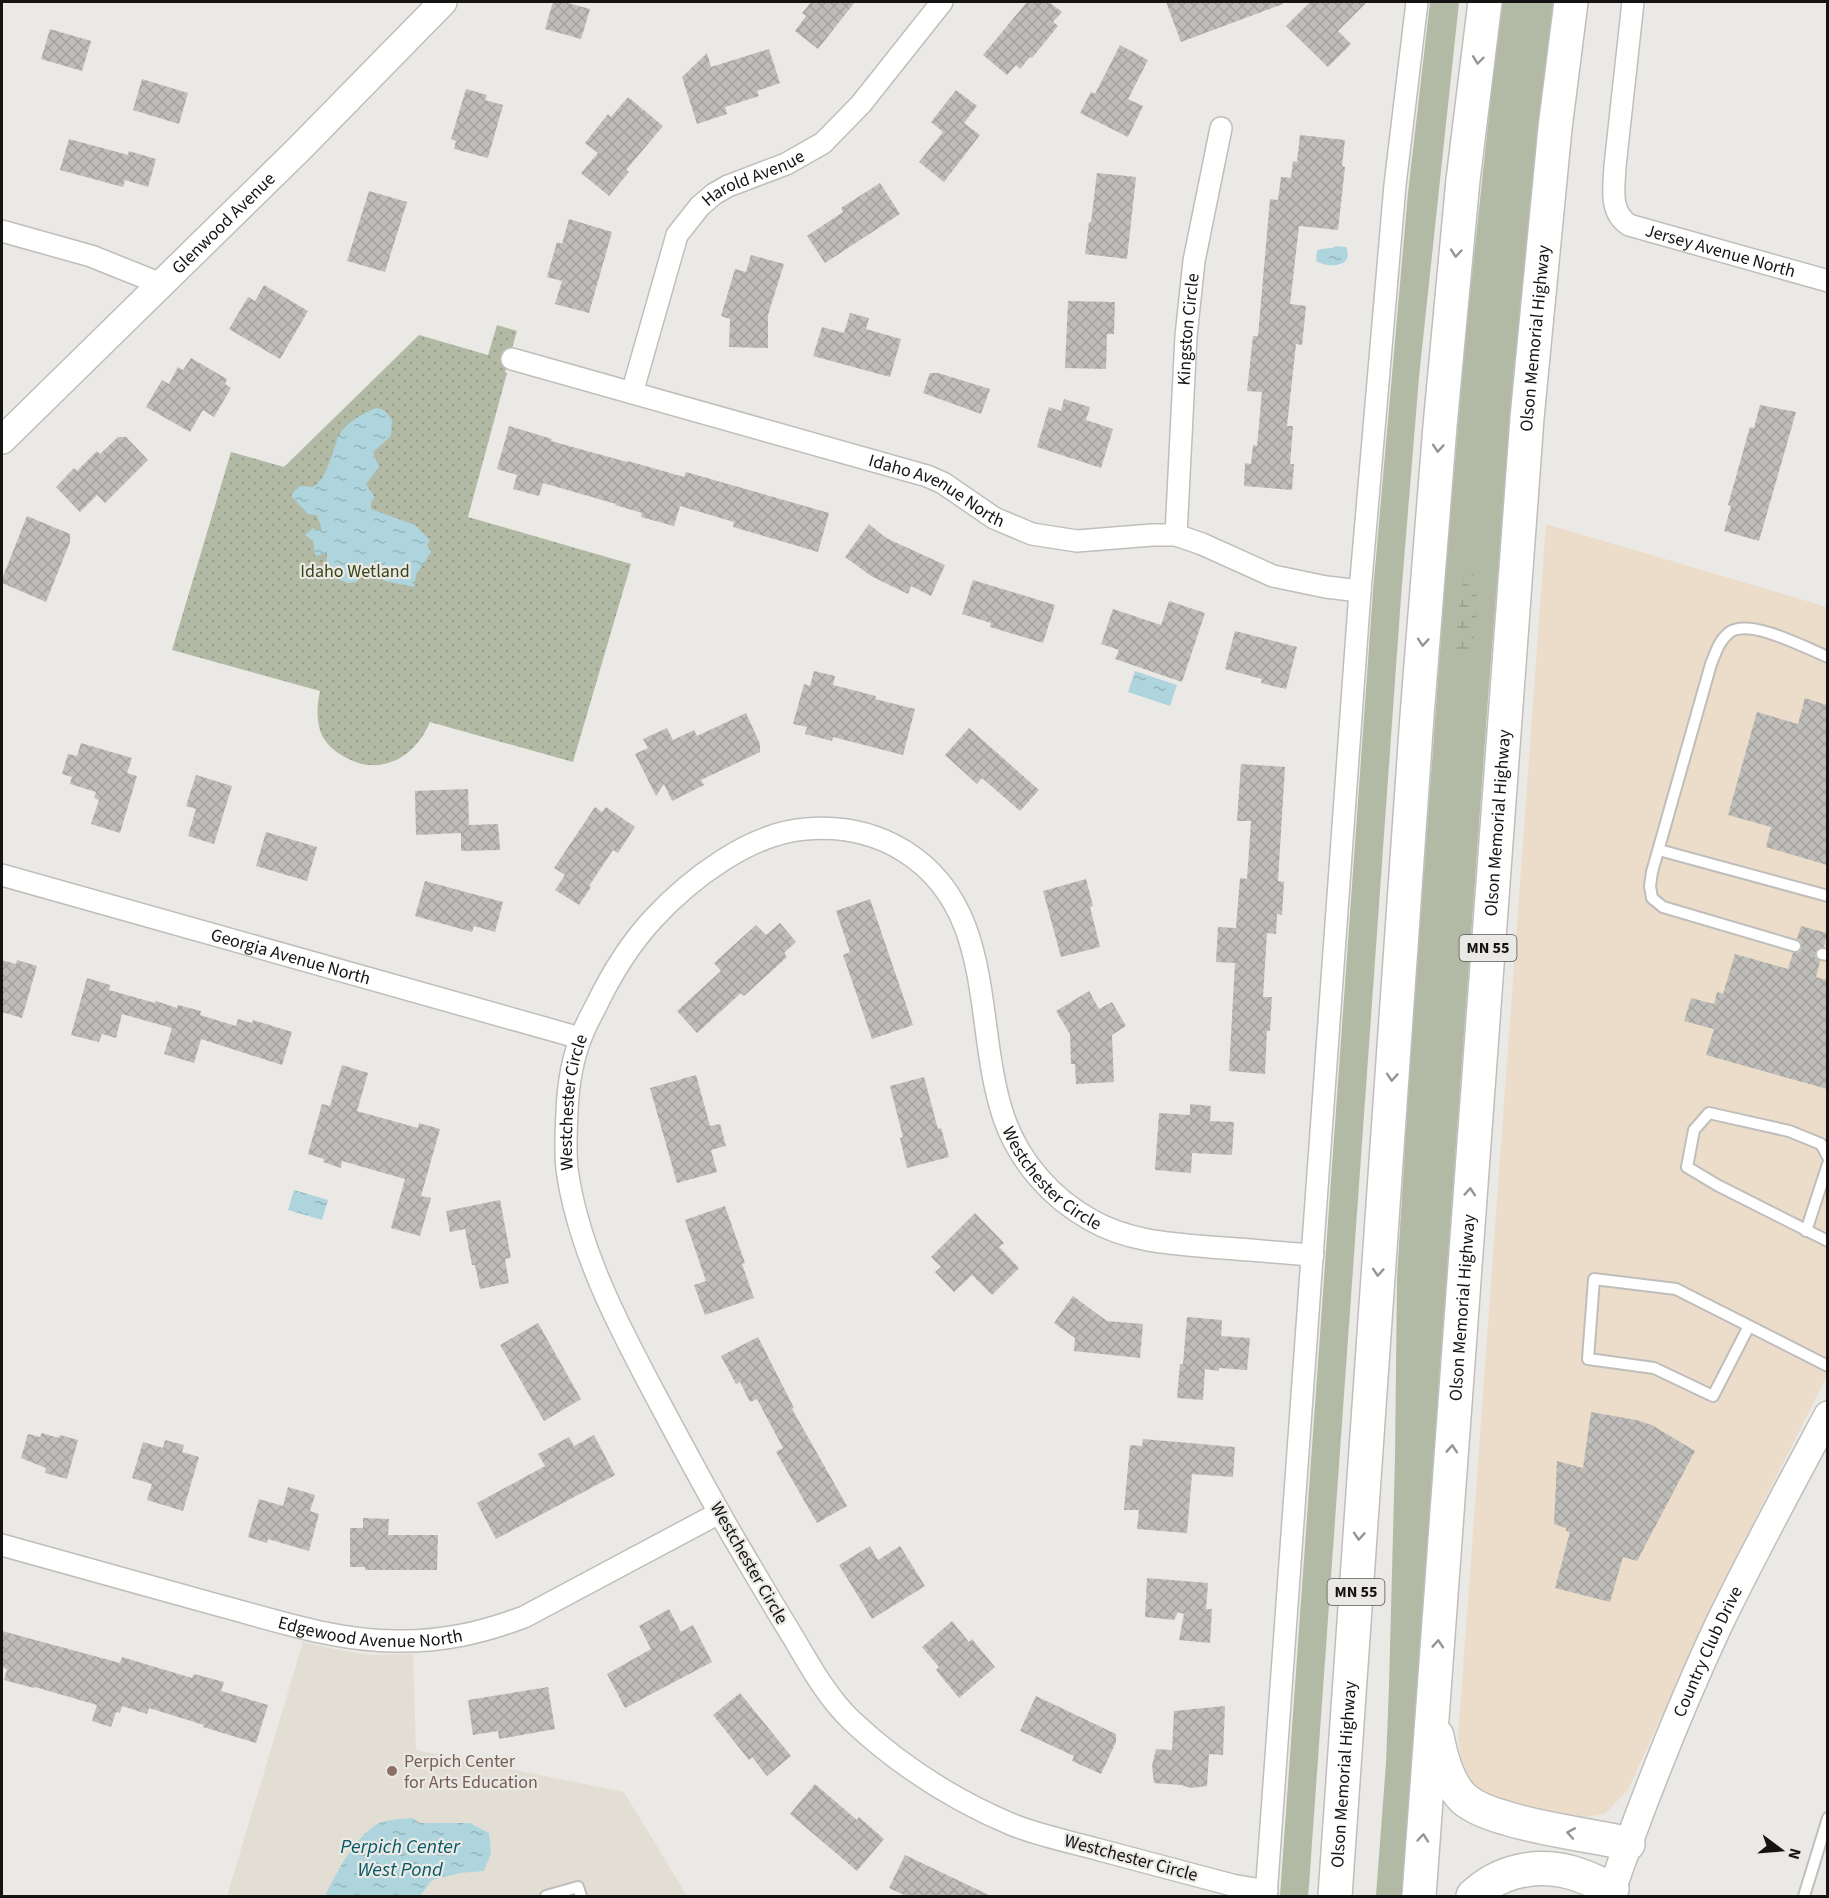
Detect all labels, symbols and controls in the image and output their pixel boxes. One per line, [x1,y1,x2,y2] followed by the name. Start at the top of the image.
[1472,55,1485,64] one-way arrow
[696,144,809,212] street label: Harold Avenue
[166,166,281,280] street label: Glenwood Avenue
[1642,218,1798,284] street label: Jersey Avenue North
[1514,243,1556,432] street label: Olson Memorial Highway
[1450,249,1463,258] one-way arrow
[1171,272,1205,386] street label: Kingston Circle
[1432,443,1445,452] one-way arrow
[866,448,1008,534] street label: Idaho Avenue North
[300,559,410,584] park label: Idaho Wetland
[1417,637,1430,646] one-way arrow
[1478,728,1517,917] street label: Olson Memorial Highway
[208,922,373,991] street label: Georgia Avenue North
[1460,935,1516,961] road number: MN 55
[553,1030,594,1171] street label: Westchester Circle
[1386,1073,1399,1082] one-way arrow
[996,1122,1106,1236] street label: Westchester Circle
[1463,1187,1476,1196] one-way arrow
[1443,1213,1481,1402] street label: Olson Memorial Highway
[1372,1267,1385,1276] one-way arrow
[1445,1445,1458,1454] one-way arrow
[704,1497,794,1629] street label: Westchester Circle
[1353,1532,1366,1541] one-way arrow
[1328,1579,1384,1605] road number: MN 55
[1667,1582,1748,1721] street label: Country Club Drive
[275,1610,464,1654] street label: Edgewood Avenue North
[1431,1639,1444,1648] one-way arrow
[1324,1679,1362,1869] street label: Olson Memorial Highway
[404,1749,538,1795] place label: Perpich Center for Arts Education
[385,1764,399,1778] marker: Perpich Center for Arts Education
[1751,1820,1811,1880] north arrow
[1061,1828,1201,1888] street label: Westchester Circle
[1566,1828,1576,1840] one-way arrow
[340,1833,461,1884] water label: Perpich Center West Pond
[1416,1834,1429,1843] one-way arrow
[1782,1846,1806,1862] text: N

